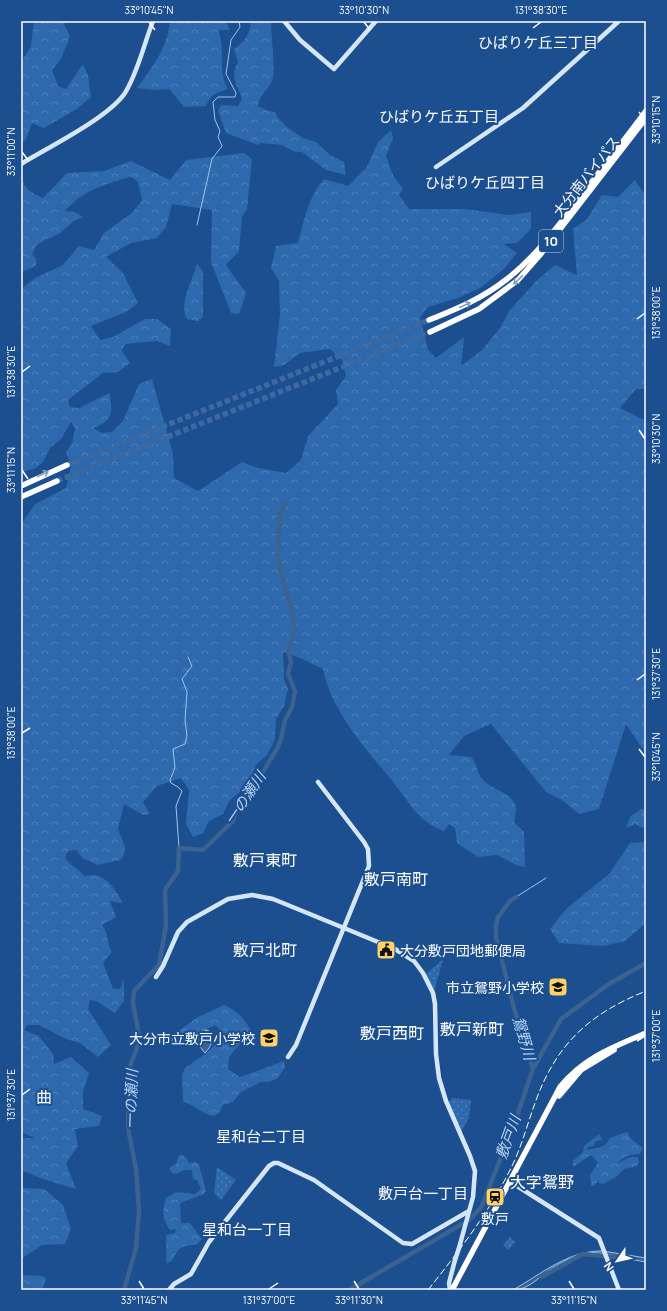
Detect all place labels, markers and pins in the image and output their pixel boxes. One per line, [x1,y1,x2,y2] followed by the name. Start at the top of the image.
[375,939,397,961] public building icon: 大分敷戸団地郵便局
[400,941,526,960] place label: 大分敷戸団地郵便局
[547,976,569,998] school or university icon: 市立鴛野小学校
[446,978,544,997] place label: 市立鴛野小学校
[258,1027,280,1049] school or university icon: 大分市立敷戸小学校
[129,1029,255,1048] place label: 大分市立敷戸小学校
[484,1186,506,1208] station icon: 敷戸
[481,1209,509,1228] place label: 敷戸

